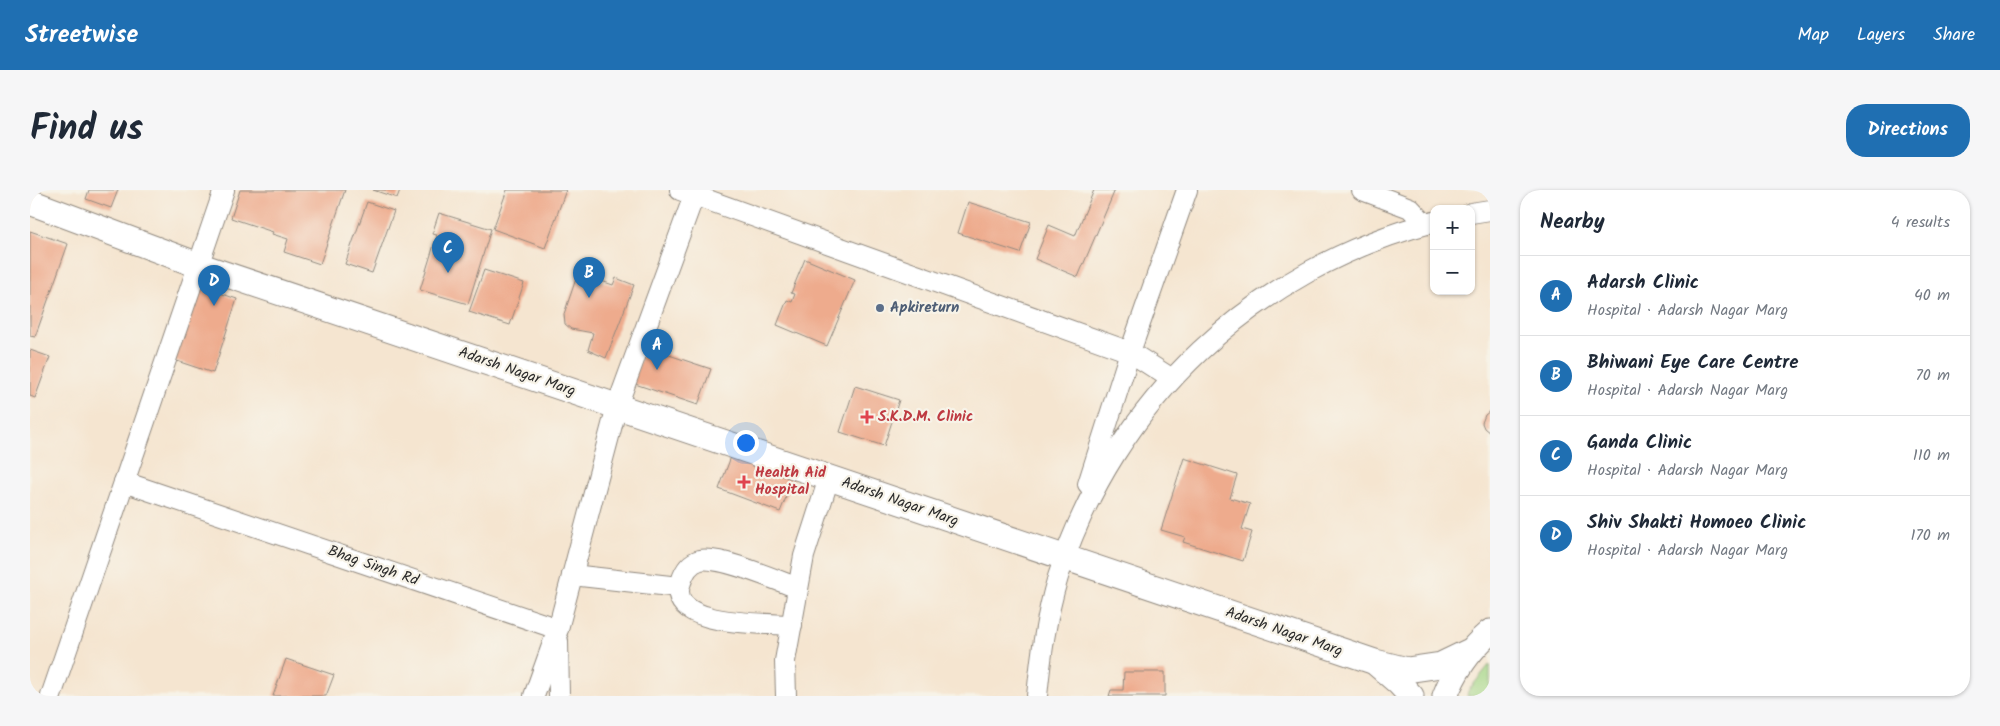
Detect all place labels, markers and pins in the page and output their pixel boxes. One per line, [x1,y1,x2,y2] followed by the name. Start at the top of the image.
[432,232,464,273] pin: C
[573,257,605,298] pin: B
[198,265,230,306] pin: D
[890,296,959,320] place label: Apkireturn
[874,302,886,314] marker: Apkireturn
[641,329,673,370] pin: A
[878,405,973,429] place label: S.K.D.M. Clinic
[860,410,874,424] marker: S.K.D.M. Clinic
[755,461,827,502] place label: Health Aid Hospital
[737,475,751,489] marker: Health Aid Hospital

